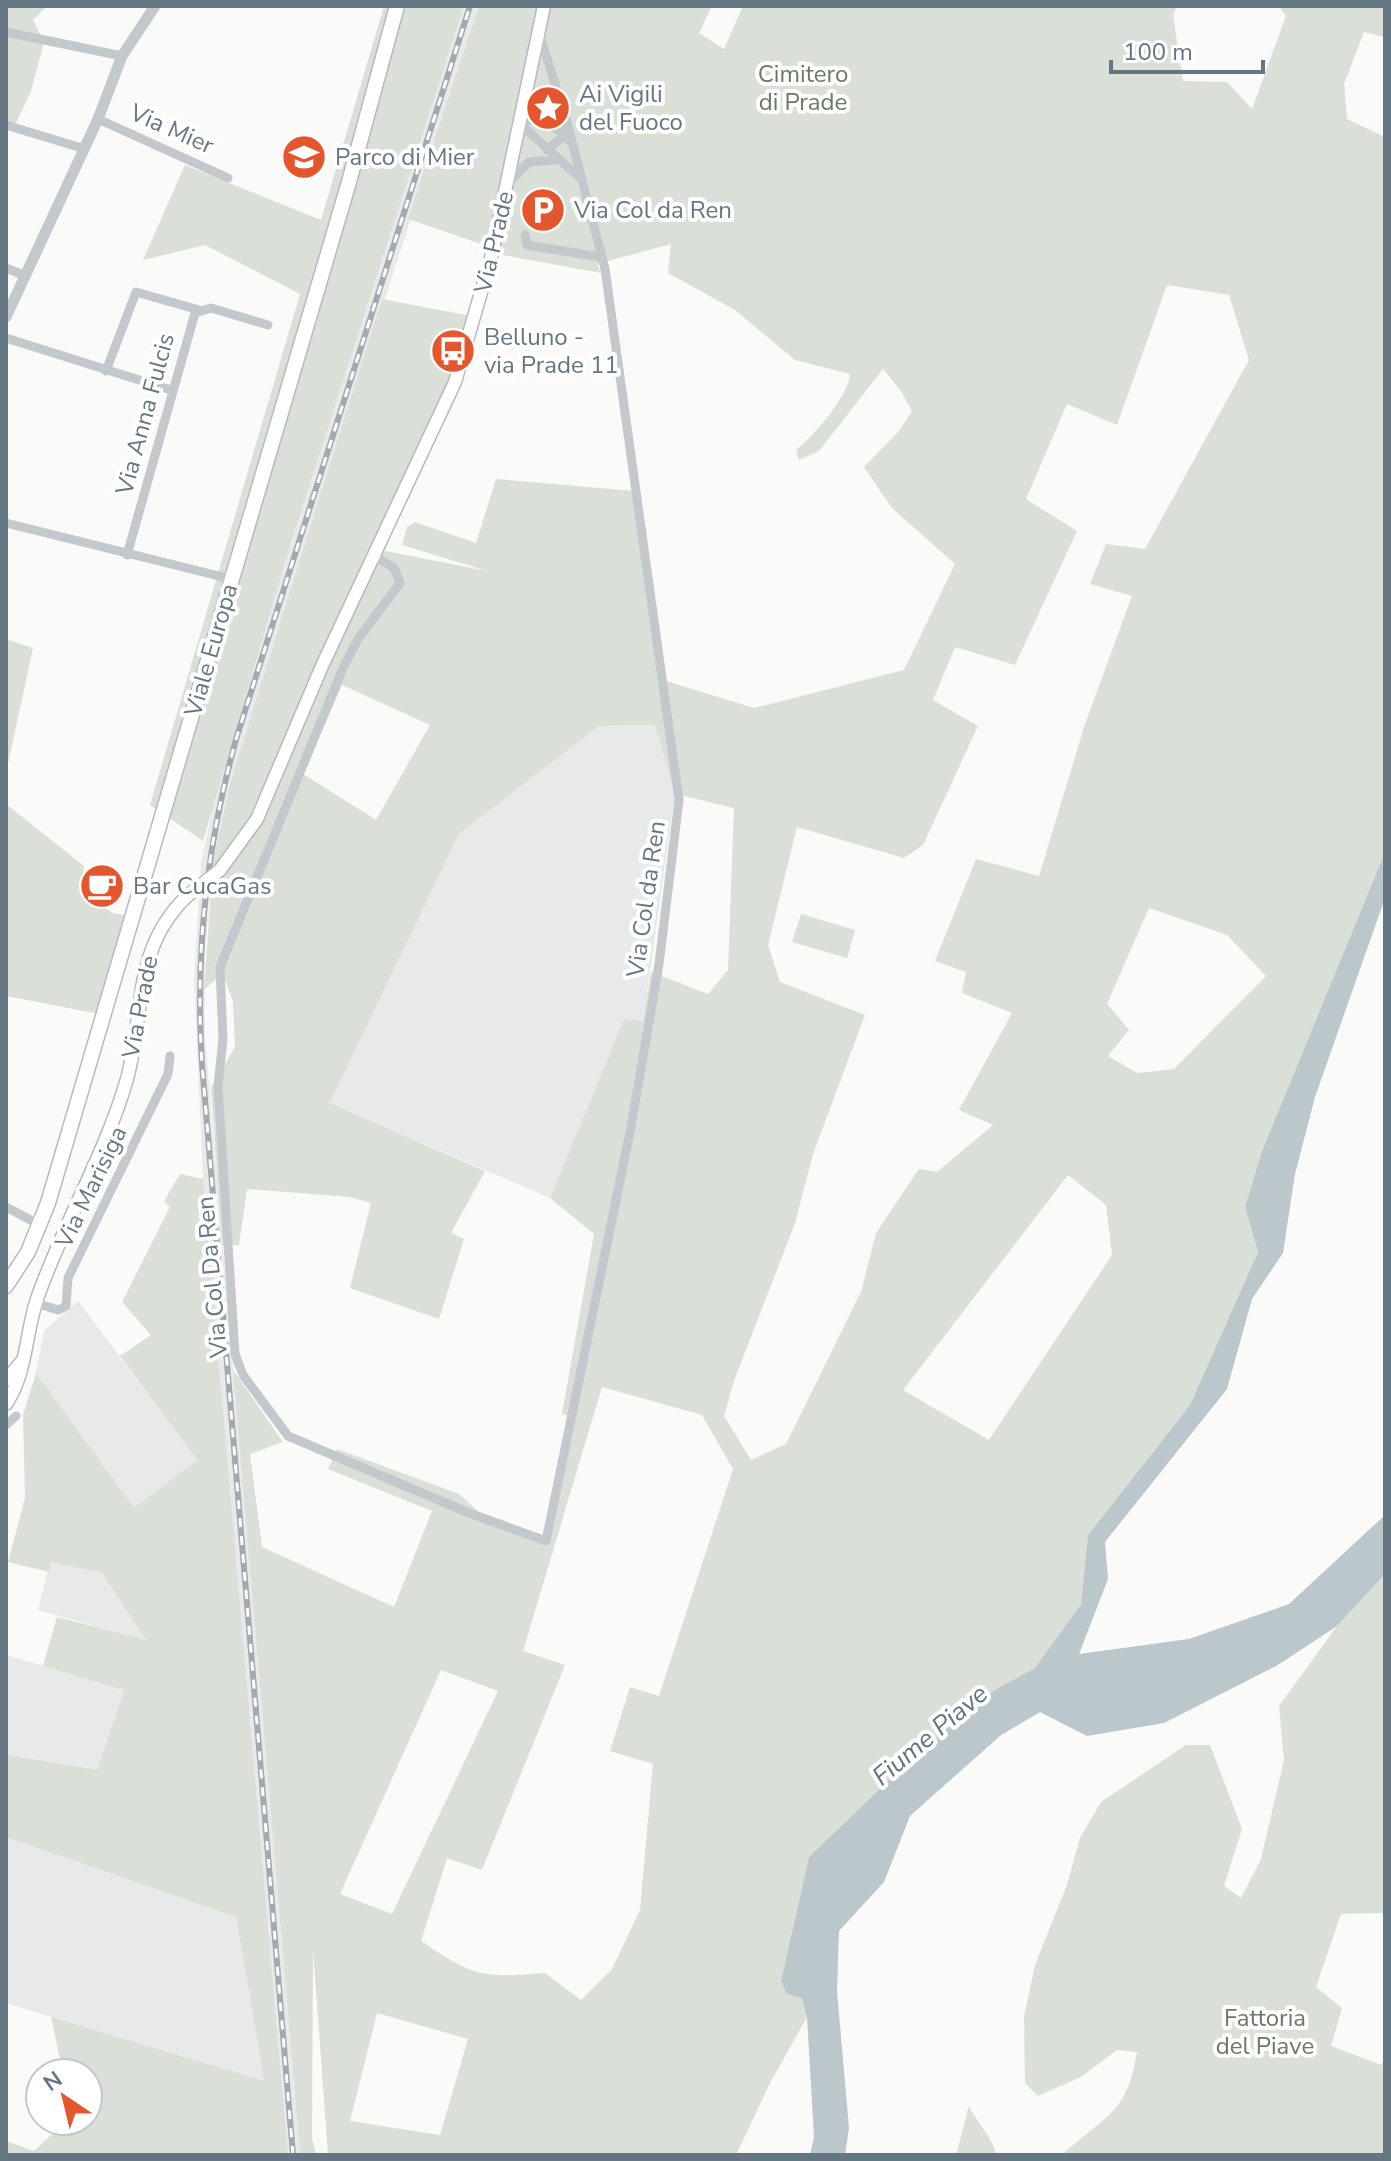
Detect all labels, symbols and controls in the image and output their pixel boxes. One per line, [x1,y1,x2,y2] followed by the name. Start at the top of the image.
[1111,24,1263,74] scale bar
[1123,36,1193,68] text: 100 m
[758,58,848,118] park label: Cimitero di Prade
[579,78,683,138] place label: Ai Vigili del Fuoco
[524,84,572,132] place icon: Ai Vigili del Fuoco
[124,96,219,162] street label: Via Mier
[280,133,328,181] school or university icon: Parco di Mier
[335,141,475,173] place label: Parco di Mier
[519,186,567,234] parking icon: Via Col da Ren
[466,188,521,297] street label: Via Prade
[573,194,732,226] place label: Via Col da Ren
[484,321,619,381] place label: Belluno - via Prade 11
[429,327,477,375] bus stop icon: Belluno - via Prade 11
[108,330,182,499] street label: Via Anna Fulcis
[177,580,245,721] street label: Viale Europa
[619,819,673,980] street label: Via Col da Ren
[78,862,126,910] cafe icon: Bar CucaGas
[133,870,271,902] place label: Bar CucaGas
[114,953,166,1062] street label: Via Prade
[47,1121,134,1254] street label: Via Marisiga
[189,1195,235,1360] street label: Via Col Da Ren
[865,1676,995,1794] water label: Fiume Piave
[1216,2002,1314,2062] park label: Fattoria del Piave
[24,2057,104,2137] north arrow
[38,2064,68,2098] text: N

